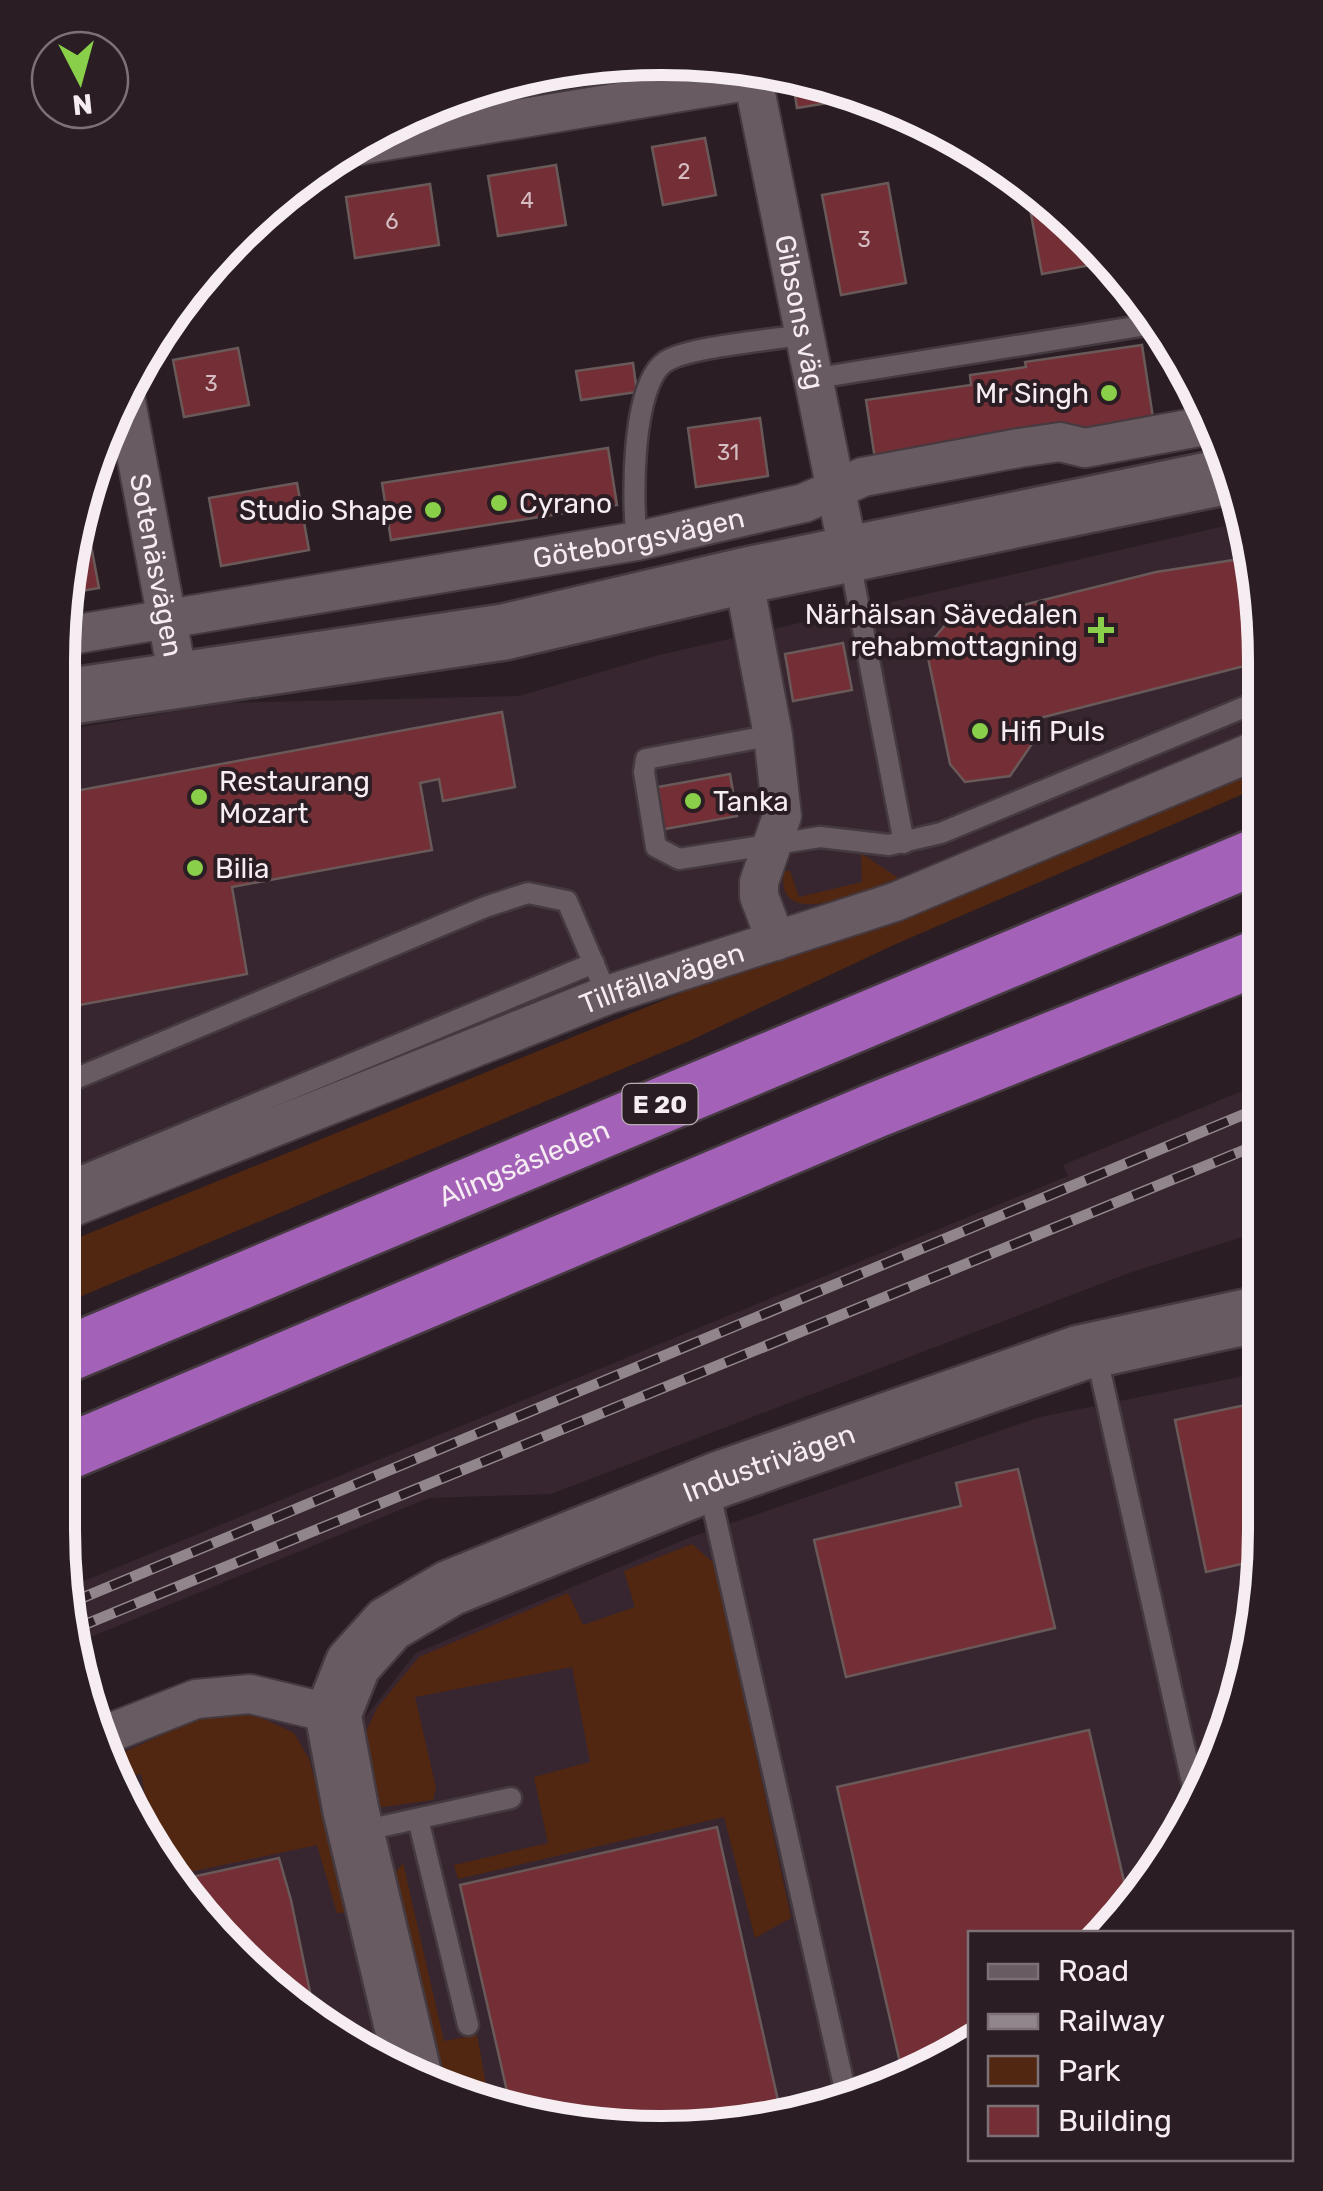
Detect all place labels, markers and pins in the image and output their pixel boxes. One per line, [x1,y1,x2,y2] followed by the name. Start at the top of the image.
[975,377,1089,410] place label: Mr Singh
[1098,382,1120,404] marker: Mr Singh
[519,487,612,520] place label: Cyrano
[488,492,510,514] marker: Cyrano
[239,494,413,527] place label: Studio Shape
[422,499,444,521] marker: Studio Shape
[805,598,1078,663] place label: Närhälsan Sävedalen rehabmottagning
[1088,617,1114,643] marker: Närhälsan Sävedalen rehabmottagning
[1000,715,1105,748] place label: Hifi Puls
[969,720,991,742] marker: Hifi Puls
[219,765,370,830] place label: Restaurang Mozart
[713,785,789,818] place label: Tanka
[188,786,210,808] marker: Restaurang Mozart
[682,790,704,812] marker: Tanka
[215,852,270,885] place label: Bilia
[184,857,206,879] marker: Bilia

